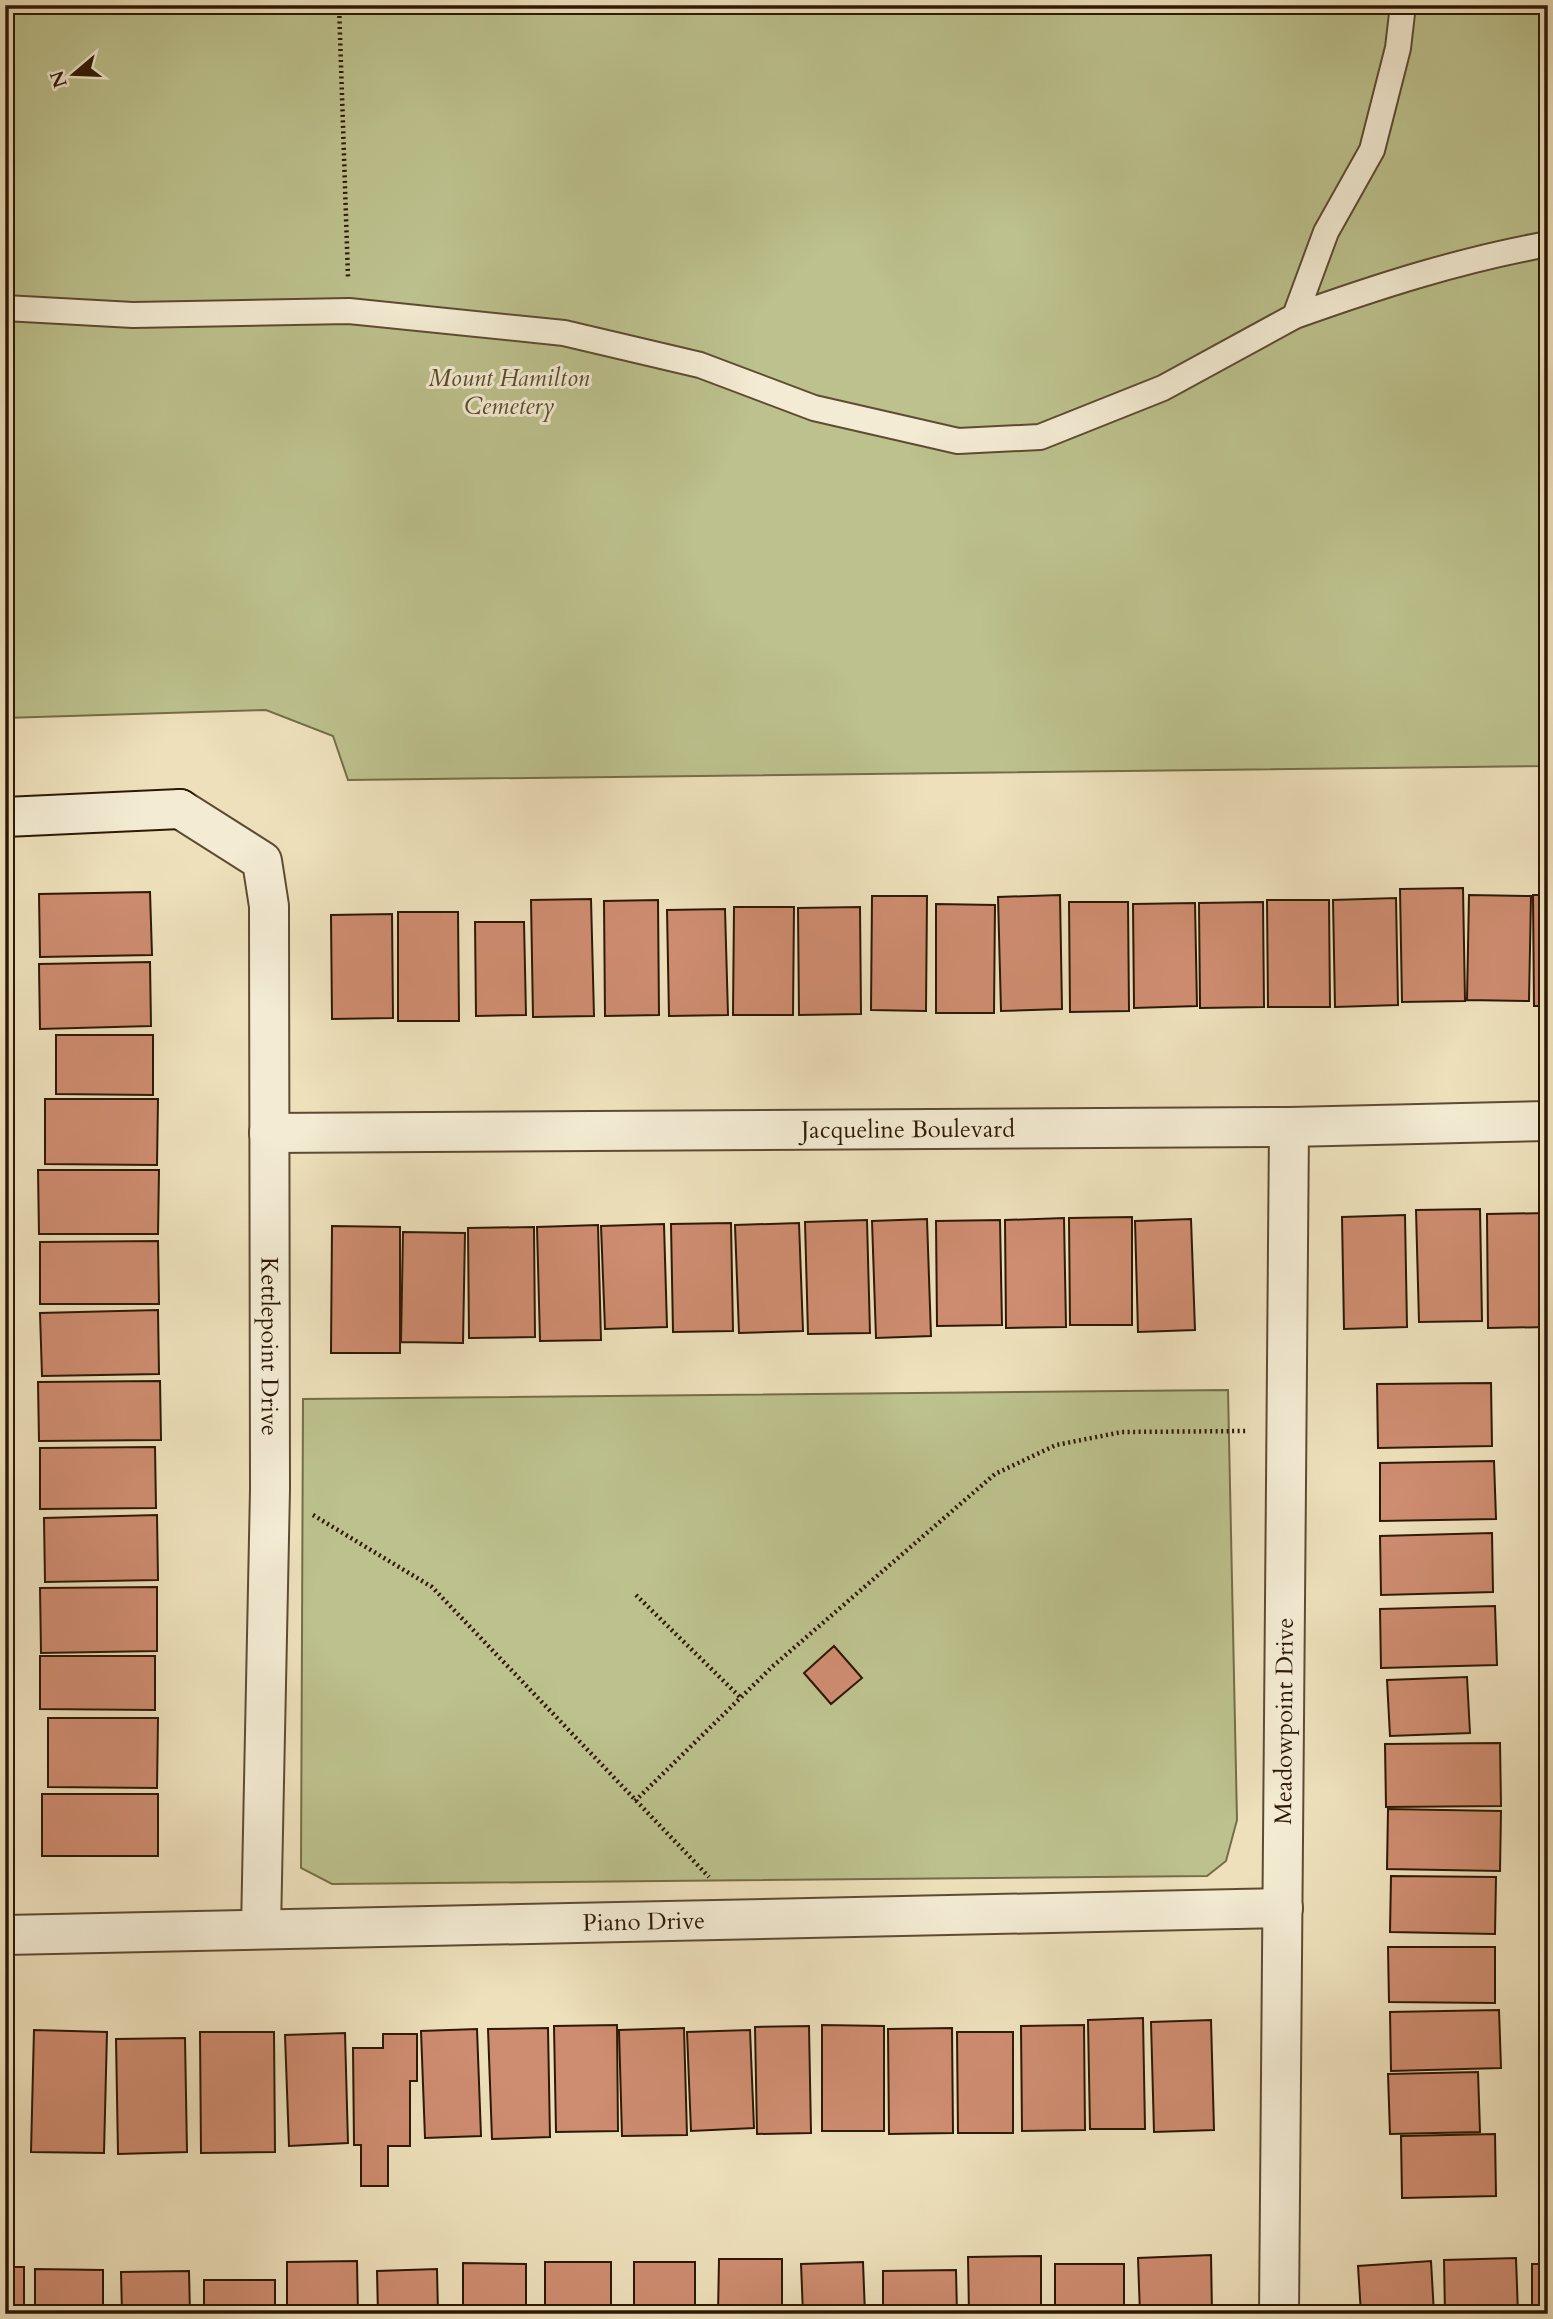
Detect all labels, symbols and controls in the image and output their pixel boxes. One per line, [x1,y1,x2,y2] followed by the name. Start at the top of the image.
[38,38,108,108] north arrow
[44,67,74,91] text: N
[428,362,590,423] park label: Mount Hamilton Cemetery
[798,1112,1015,1146] street label: Jacqueline Boulevard
[253,1257,286,1436] street label: Kettlepoint Drive
[1267,1617,1301,1825] street label: Meadowpoint Drive
[582,1904,705,1939] street label: Piano Drive

